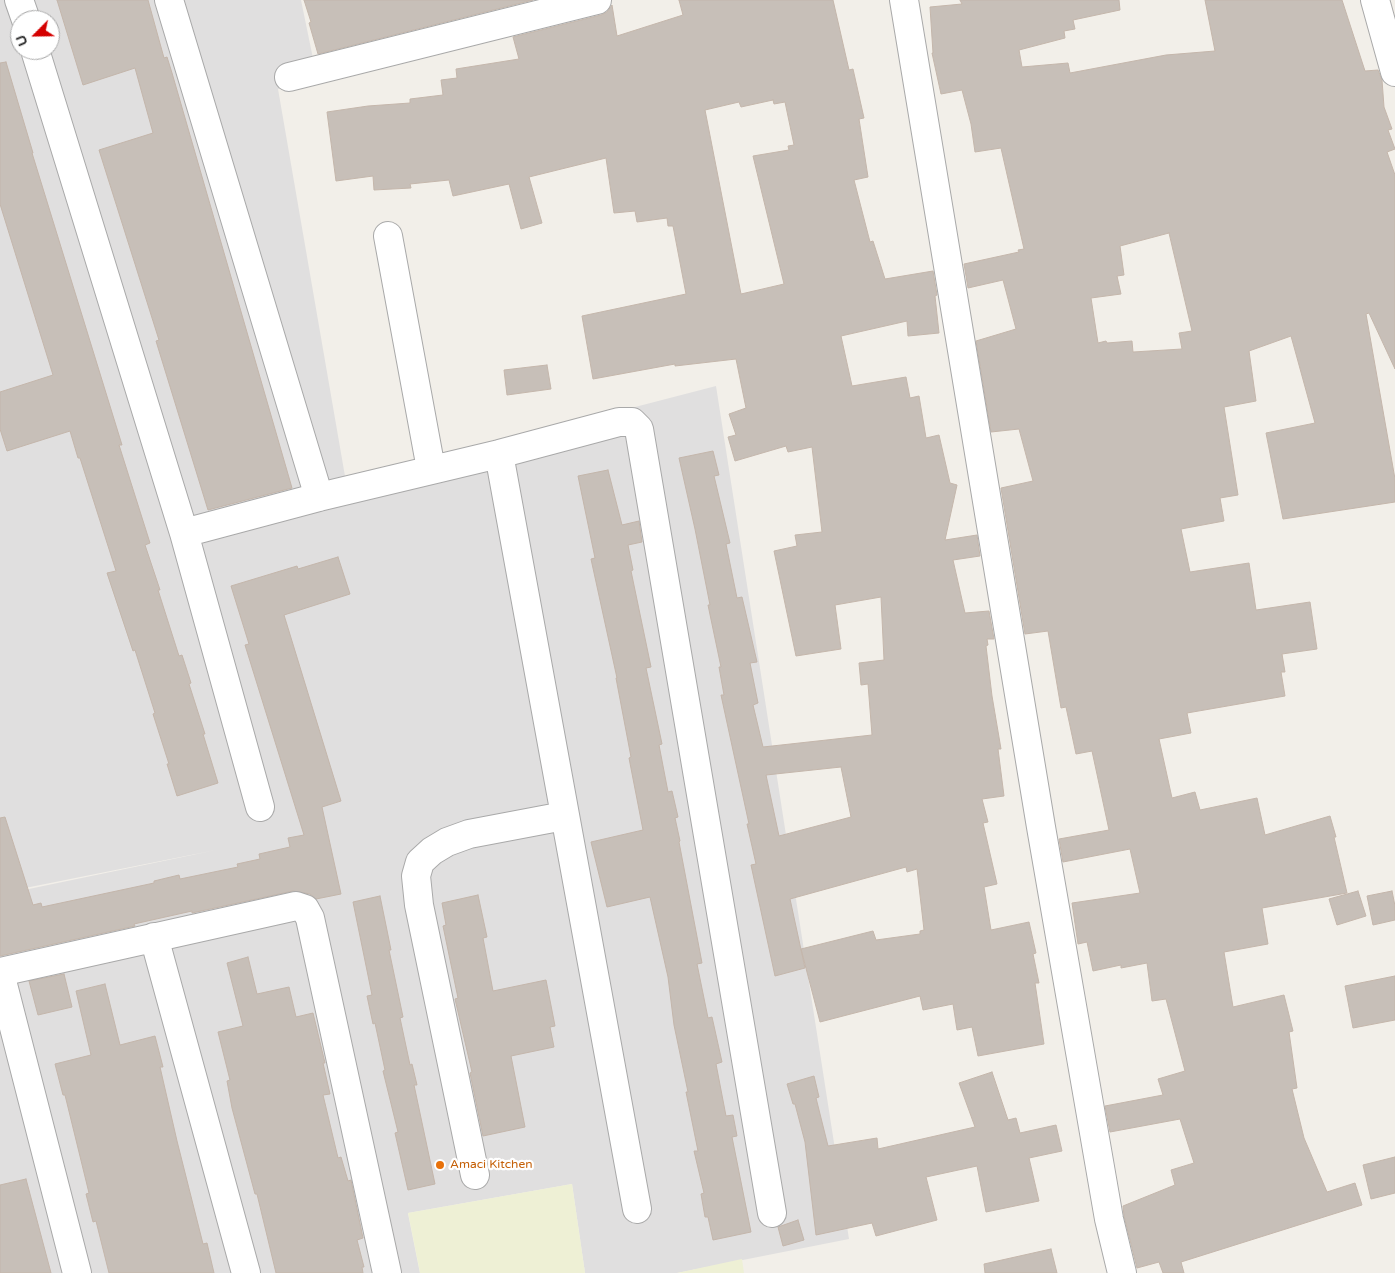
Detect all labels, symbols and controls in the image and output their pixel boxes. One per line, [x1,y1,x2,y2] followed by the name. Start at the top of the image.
[10,10,60,60] north arrow
[12,32,32,49] text: U
[450,1158,532,1172] place label: Amaci Kitchen
[434,1159,446,1171] marker: Amaci Kitchen

